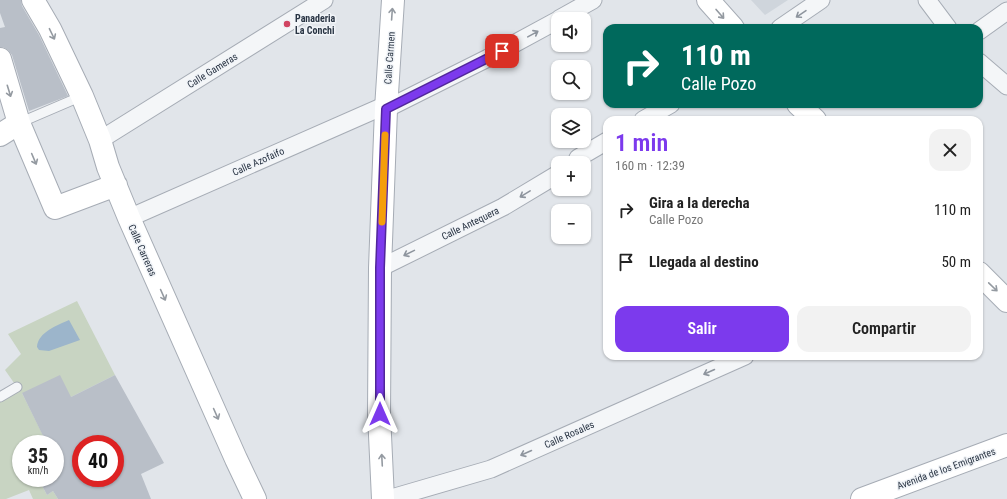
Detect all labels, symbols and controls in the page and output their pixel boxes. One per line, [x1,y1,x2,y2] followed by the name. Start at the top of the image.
[389,8,396,21] one-way arrow
[716,9,725,19] one-way arrow
[795,10,806,18] one-way arrow
[551,12,591,244] map controls
[551,12,591,52] button: sound
[295,13,336,36] place label: Panaderia La Conchi
[282,19,292,29] marker: Panaderia La Conchi
[49,28,56,40] one-way arrow
[527,29,539,37] one-way arrow
[382,31,397,85] street label: Calle Carmen
[485,34,519,68] pin
[681,39,751,72] text: 110 m
[491,40,513,62] icon: arrive
[615,40,667,92] icon: right
[185,50,240,90] street label: Calle Gameras
[551,60,591,100] button: search
[681,73,756,94] text: Calle Pozo
[6,85,14,98] one-way arrow
[551,108,591,148] button: layers
[615,129,668,157] text: 1 min
[929,129,971,171] button: close
[231,145,286,178] street label: Calle Azofaifo
[31,153,38,165] one-way arrow
[551,156,591,196] button: +
[615,158,685,173] text: 160 m · 12:39
[519,189,530,198] one-way arrow
[649,194,750,212] text: Gira a la derecha
[615,199,637,221] icon: right
[934,201,971,219] text: 110 m
[551,204,591,244] button: −
[440,205,501,242] street label: Calle Antequera
[649,212,703,227] text: Calle Pozo
[126,223,159,278] street label: Calle Carreras
[403,250,415,257] one-way arrow
[615,251,637,273] icon: arrive
[649,253,759,271] text: Llegada al destino
[941,253,971,271] text: 50 m
[988,282,998,292] one-way arrow
[160,289,168,301] one-way arrow
[615,306,789,352] button: Salir
[797,306,971,352] button: Compartir
[704,369,716,376] one-way arrow
[359,393,401,435] position arrow
[213,407,220,419] one-way arrow
[543,418,596,450] street label: Calle Rosales
[72,435,124,487] speed limit sign: 40
[28,444,48,468] text: 35
[895,445,997,491] street label: Avenida de los Emigrantes
[521,450,533,457] one-way arrow
[378,454,385,467] one-way arrow
[28,465,48,476] text: km/h

